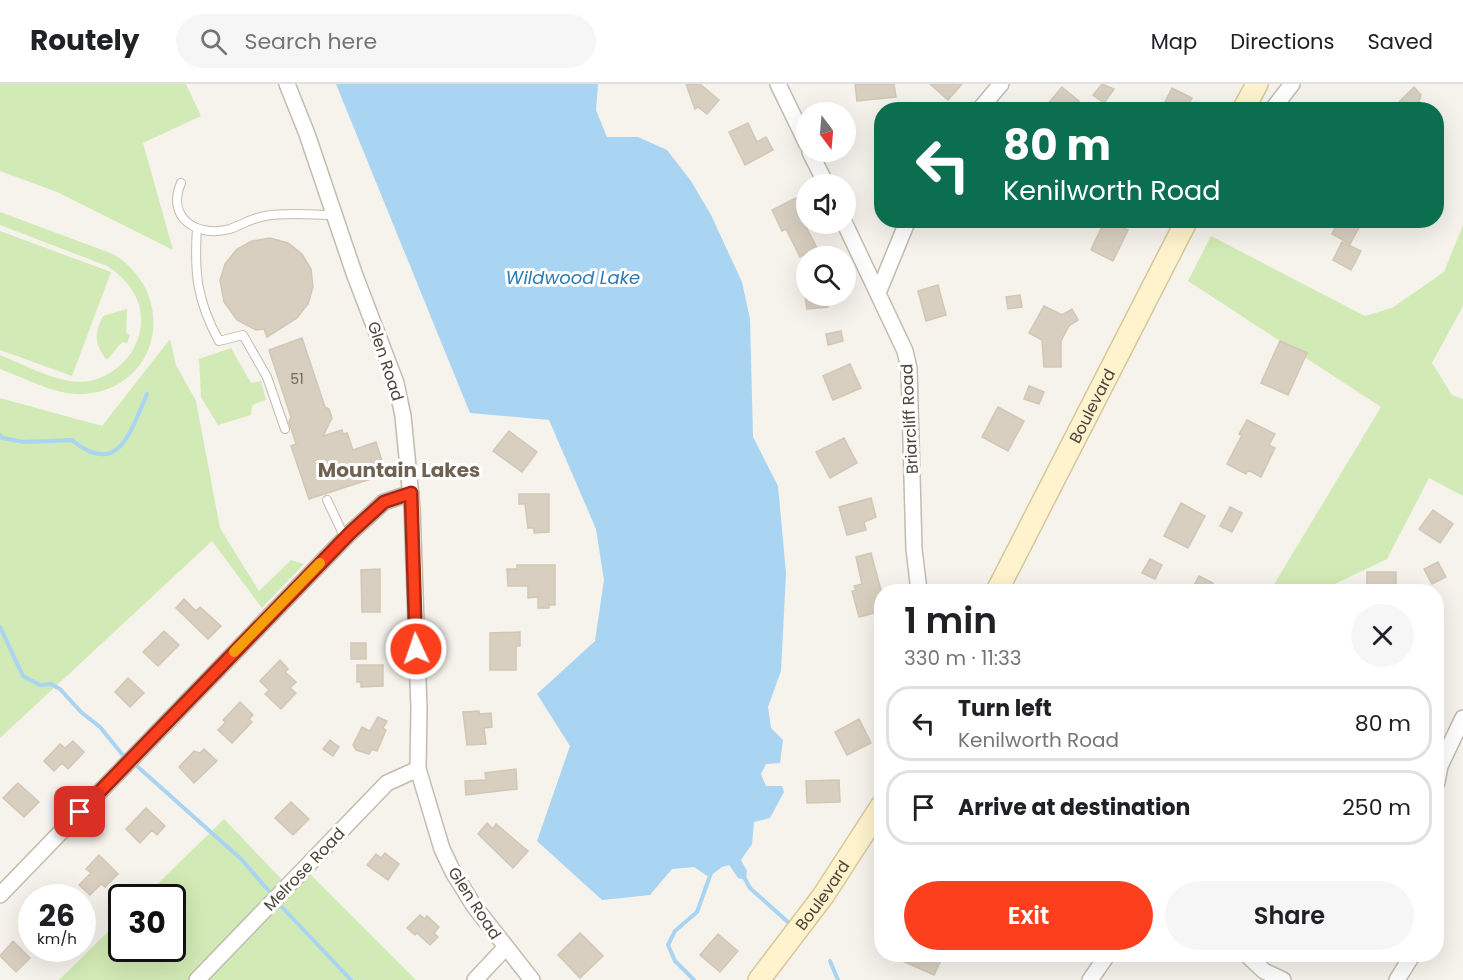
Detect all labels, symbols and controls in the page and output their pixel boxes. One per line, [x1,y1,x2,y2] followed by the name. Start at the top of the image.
[176,14,596,68] search box
[30,21,140,60] text: Routely
[197,25,230,58] icon: search
[245,26,377,57] text: Search here
[1151,27,1197,56] text: Map
[1230,27,1334,56] text: Directions
[1367,27,1433,56] text: Saved
[796,102,856,162] north arrow
[796,102,856,306] map controls
[1003,116,1111,175] text: 80 m
[904,126,982,204] icon: left
[1003,172,1221,209] text: Kenilworth Road
[796,174,856,234] button: sound
[796,246,856,306] button: search
[506,265,640,290] water label: Wildwood Lake
[362,318,409,404] street label: Glen Road
[895,363,924,475] street label: Briarcliff Road
[1064,365,1121,447] street label: Boulevard
[290,369,304,389] house number: 51
[318,456,480,484] district label: Mountain Lakes
[904,595,997,646] text: 1 min
[1351,604,1414,667] button: close
[384,617,448,681] position arrow
[904,644,1022,672] text: 330 m · 11:33
[958,693,1052,724] text: Turn left
[907,707,940,740] icon: left
[1355,708,1411,739] text: 80 m
[958,726,1119,754] text: Kenilworth Road
[54,786,105,837] pin
[907,791,940,824] icon: arrive
[958,792,1190,823] text: Arrive at destination
[1342,792,1411,823] text: 250 m
[63,795,96,828] icon: arrive
[259,823,350,916] street label: Melrose Road
[790,856,855,935] street label: Boulevard
[442,862,507,944] street label: Glen Road
[904,881,1153,950] button: Exit
[1165,881,1414,950] button: Share
[108,884,186,962] speed limit sign: 30
[39,894,75,937] text: 26
[37,928,77,949] text: km/h

